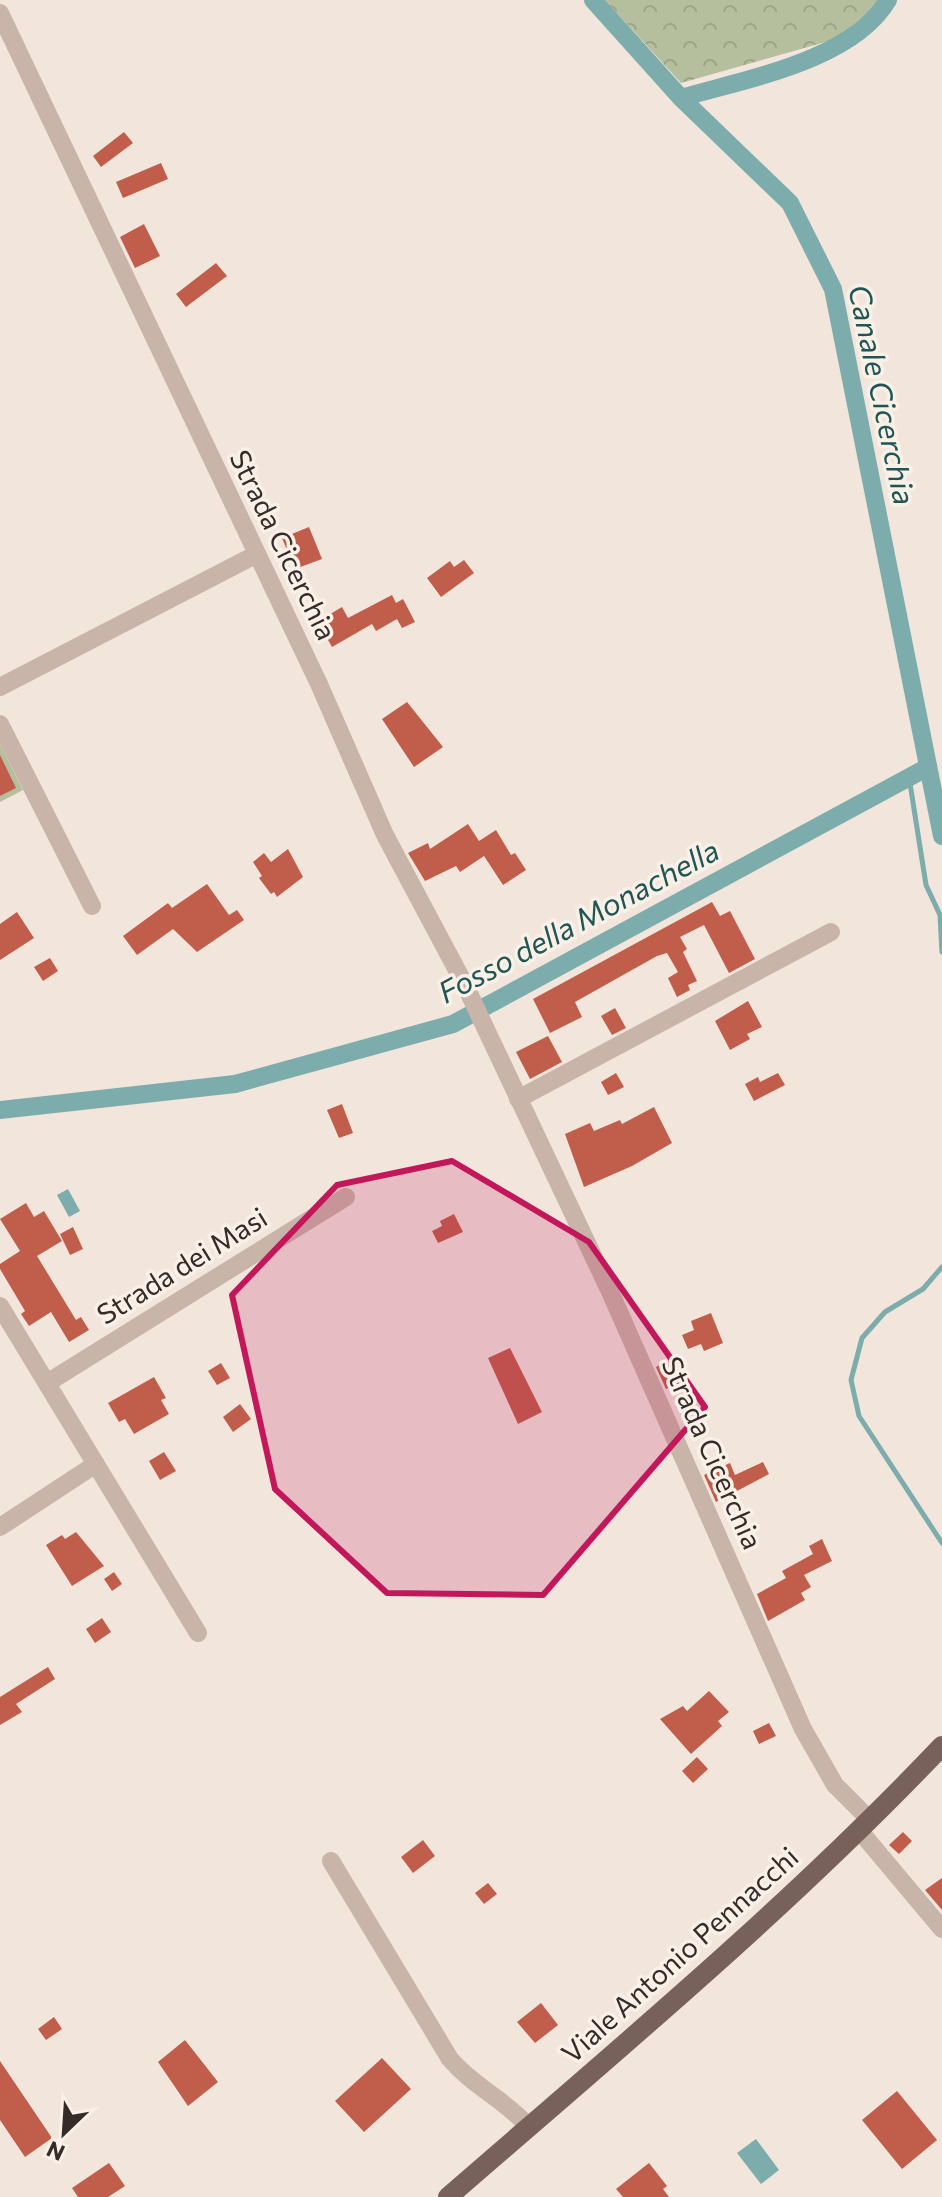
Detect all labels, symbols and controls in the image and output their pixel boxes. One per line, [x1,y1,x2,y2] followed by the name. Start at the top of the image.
[842,281,925,508] water label: Canale Cicerchia
[223,444,345,645] street label: Strada Cicerchia
[431,830,725,1010] water label: Fosso della Monachella
[90,1199,273,1331] street label: Strada dei Masi
[655,1351,770,1554] street label: Strada Cicerchia
[554,1839,805,2069] street label: Viale Antonio Pennacchi
[24,2093,104,2173] north arrow
[42,2136,69,2167] text: N

